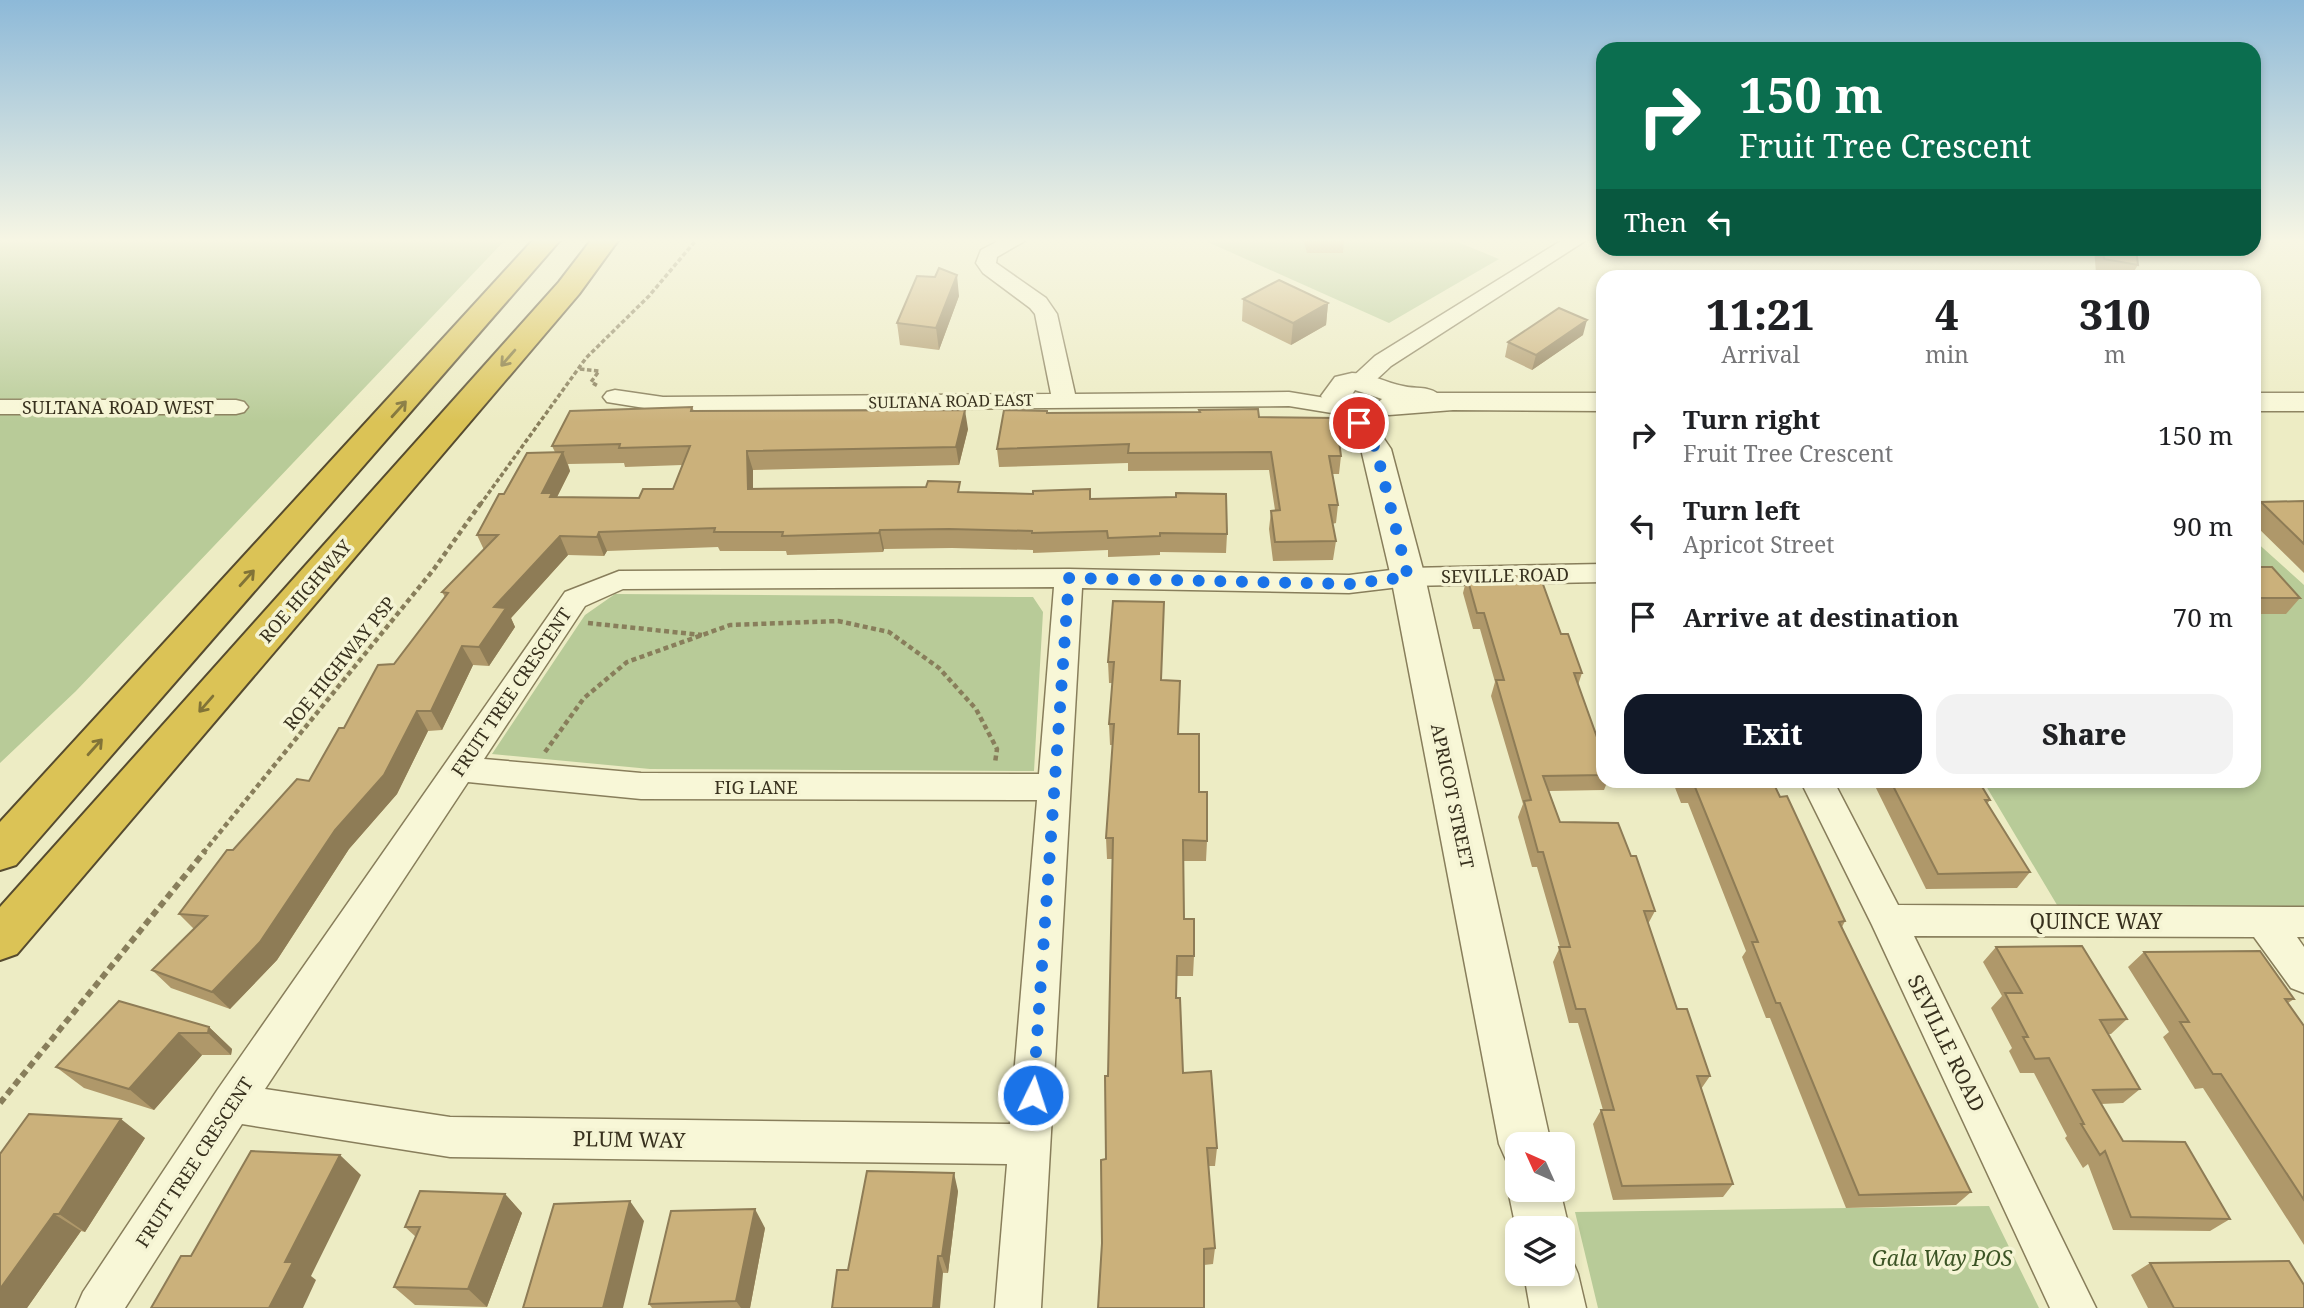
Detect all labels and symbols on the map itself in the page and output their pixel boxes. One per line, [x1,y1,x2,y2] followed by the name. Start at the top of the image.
[500,349,516,367] one-way arrow
[868,389,1034,413] street label: SULTANA ROAD EAST
[1329,393,1389,453] pin
[22,395,214,419] street label: SULTANA ROAD WEST
[391,400,407,418] one-way arrow
[254,534,357,648] street label: ROE HIGHWAY
[1441,562,1569,588] street label: SEVILLE ROAD
[239,569,255,587] one-way arrow
[278,591,400,735] street label: ROE HIGHWAY PSP
[446,603,576,781] street label: FRUIT TREE CRESCENT
[198,695,214,713] one-way arrow
[1426,721,1480,871] street label: APRICOT STREET
[86,739,103,756] one-way arrow
[714,775,798,799] street label: FIG LANE
[2030,907,2163,935] street label: QUINCE WAY
[1902,970,1992,1116] street label: SEVILLE ROAD
[996,1058,1070,1132] position arrow
[130,1072,258,1252] street label: FRUIT TREE CRESCENT
[572,1124,687,1154] street label: PLUM WAY
[1505,1132,1575,1202] north arrow
[1872,1244,2013,1272] park label: Gala Way POS

